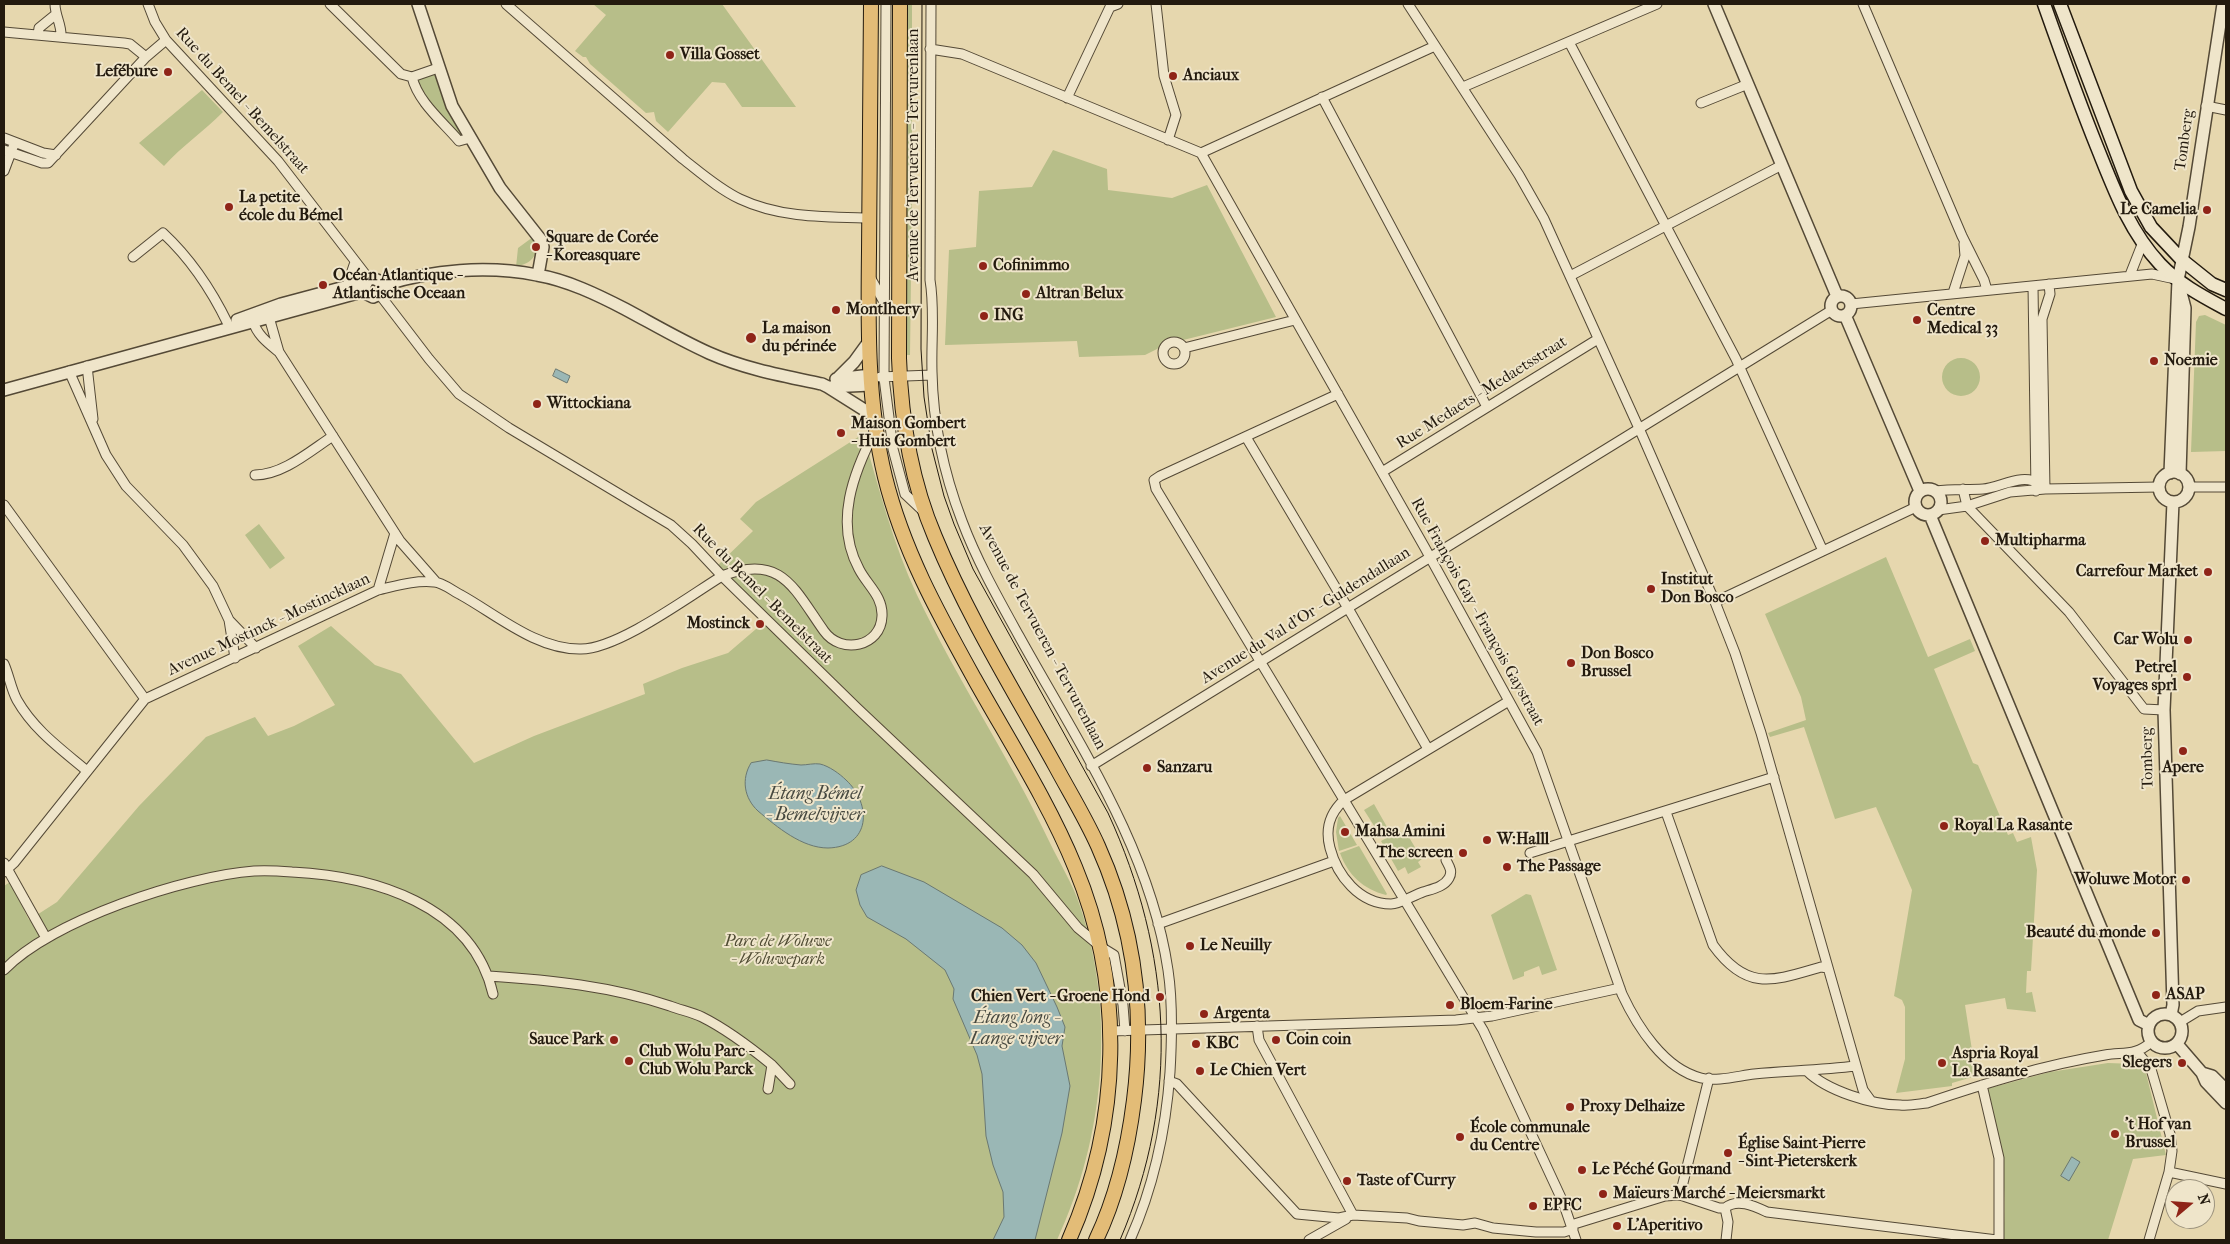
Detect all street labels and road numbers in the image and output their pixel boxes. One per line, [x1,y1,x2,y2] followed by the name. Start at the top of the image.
[171,24,313,178] street label: Rue du Bemel - Bemelstraat
[904,29,924,281] street label: Avenue de Tervueren - Tervurenlaan
[2171,108,2199,172] street label: Tomberg
[1393,332,1571,454] street label: Rue Medaets - Medaetsstraat
[1406,495,1548,729] street label: Rue François Gay - François Gaystraat
[688,520,836,668] street label: Rue du Bemel - Bemelstraat
[974,521,1110,753] street label: Avenue de Tervueren - Tervurenlaan
[1198,543,1414,689] street label: Avenue du Val d'Or - Guldendallaan
[165,570,373,680] street label: Avenue Mostinck - Mostincklaan
[2138,727,2158,789] street label: Tomberg

